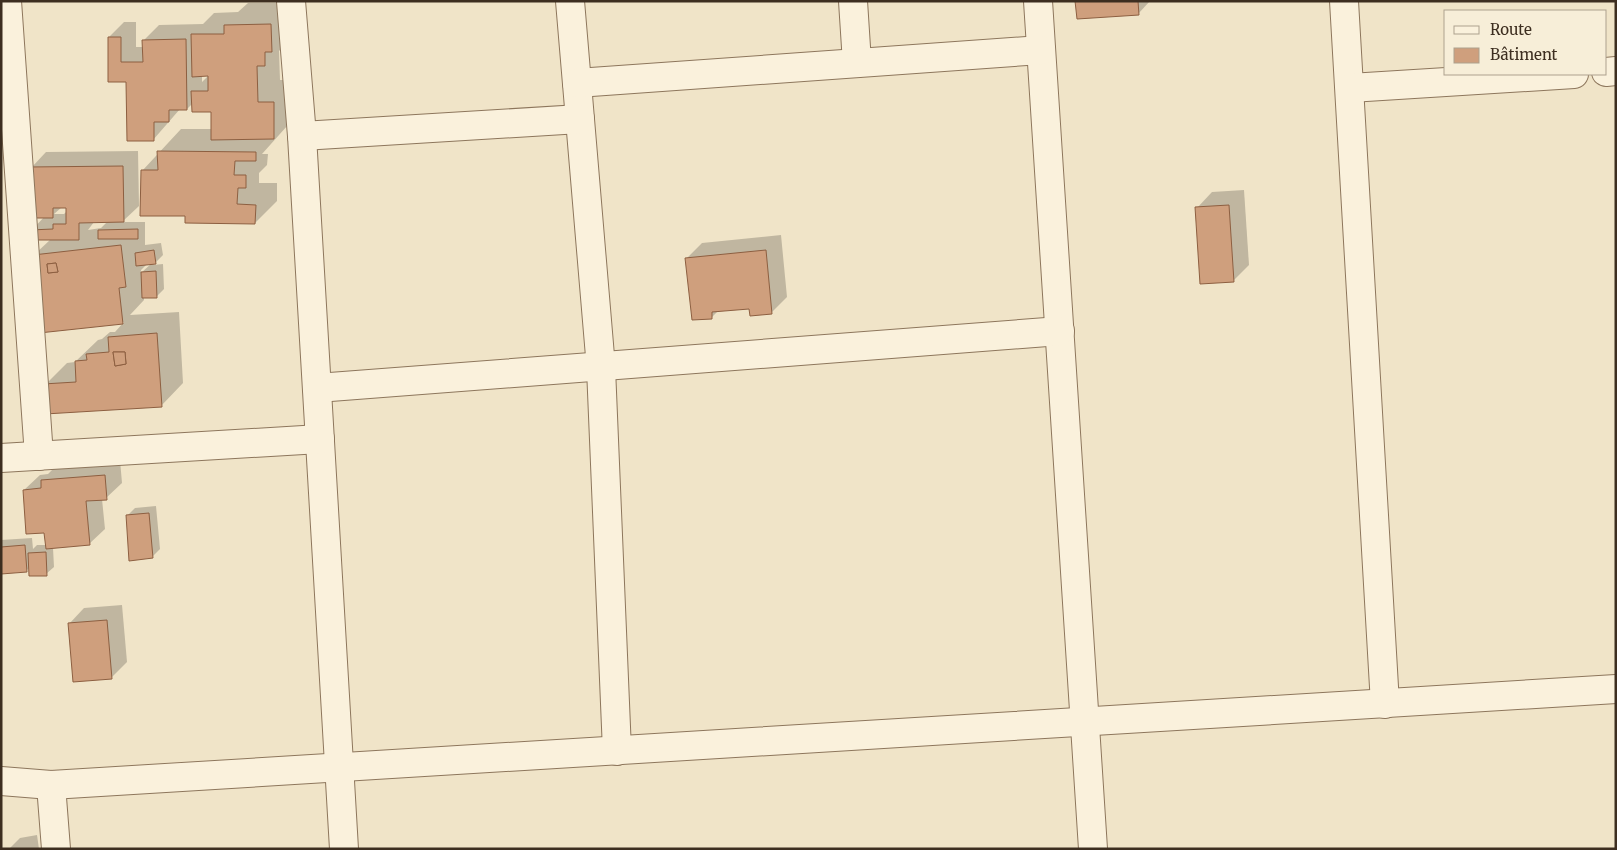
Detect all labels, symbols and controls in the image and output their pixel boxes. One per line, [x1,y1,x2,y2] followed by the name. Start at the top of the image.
[1444,10,1607,75] legend
[1490,20,1532,39] text: Route
[1490,45,1558,64] text: Bâtiment

